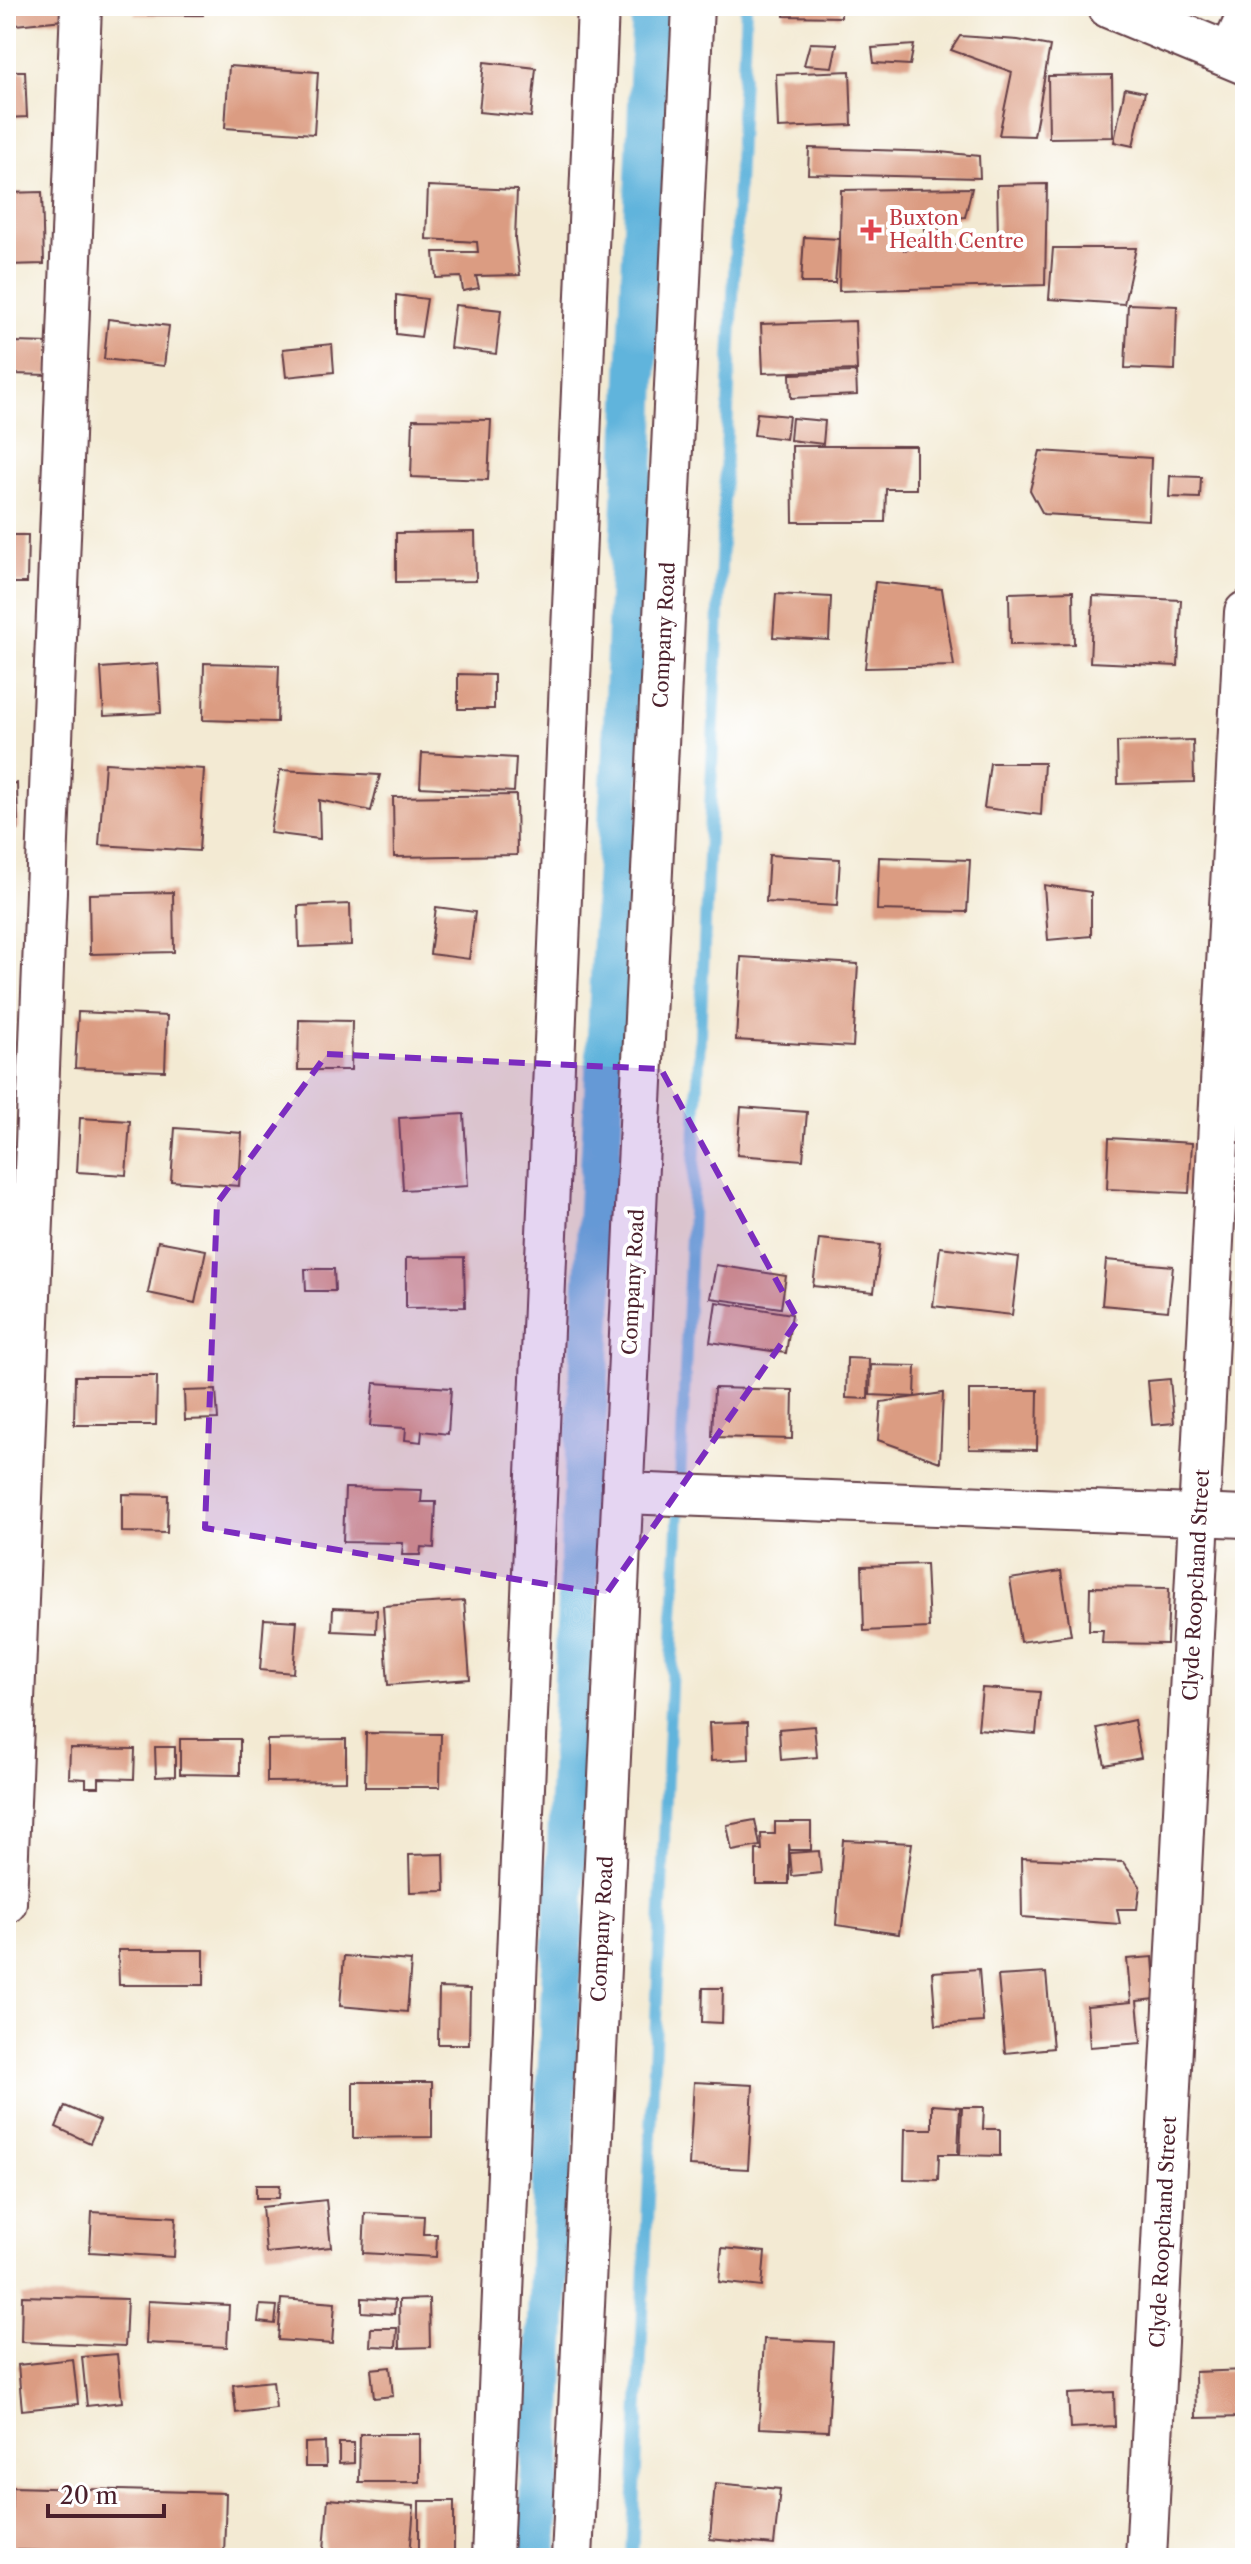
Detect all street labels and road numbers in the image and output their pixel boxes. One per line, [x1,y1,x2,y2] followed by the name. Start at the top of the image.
[648,561,680,709] street label: Company Road
[617,1208,649,1356] street label: Company Road
[1178,1468,1214,1702] street label: Clyde Roopchand Street
[586,1855,618,2003] street label: Company Road
[1145,2115,1181,2349] street label: Clyde Roopchand Street

